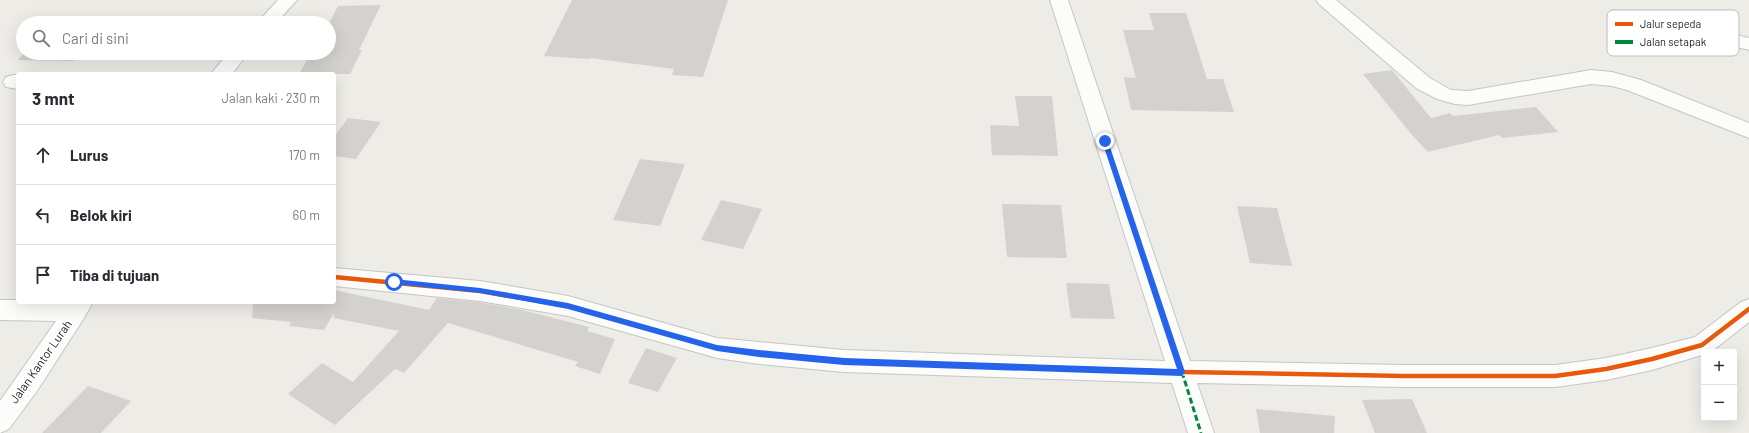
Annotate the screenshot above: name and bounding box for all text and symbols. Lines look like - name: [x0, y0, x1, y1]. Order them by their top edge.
- legend: [1607, 10, 1739, 56]
- search box: [16, 16, 336, 60]
- text: Jalur sepeda: [1640, 17, 1701, 30]
- icon: search: [30, 27, 52, 49]
- text: Cari di sini: [62, 29, 129, 47]
- text: Jalan setapak: [1640, 35, 1707, 48]
- text: 3 mnt: [32, 88, 75, 108]
- text: Jalan kaki · 230 m: [222, 90, 320, 106]
- route end: [1096, 132, 1114, 150]
- icon: ahead: [32, 144, 54, 166]
- text: Lurus: [70, 146, 108, 164]
- text: 170 m: [289, 147, 320, 163]
- icon: left: [32, 204, 54, 226]
- text: Belok kiri: [70, 206, 132, 224]
- text: 60 m: [293, 207, 320, 223]
- icon: arrive: [32, 264, 54, 286]
- text: Tiba di tujuan: [70, 266, 159, 284]
- route start: [385, 273, 403, 291]
- street label: Jalan Kantor Lurah: [6, 317, 74, 406]
- map controls: [1701, 349, 1737, 421]
- button: +: [1701, 349, 1737, 385]
- button: −: [1701, 385, 1737, 421]

